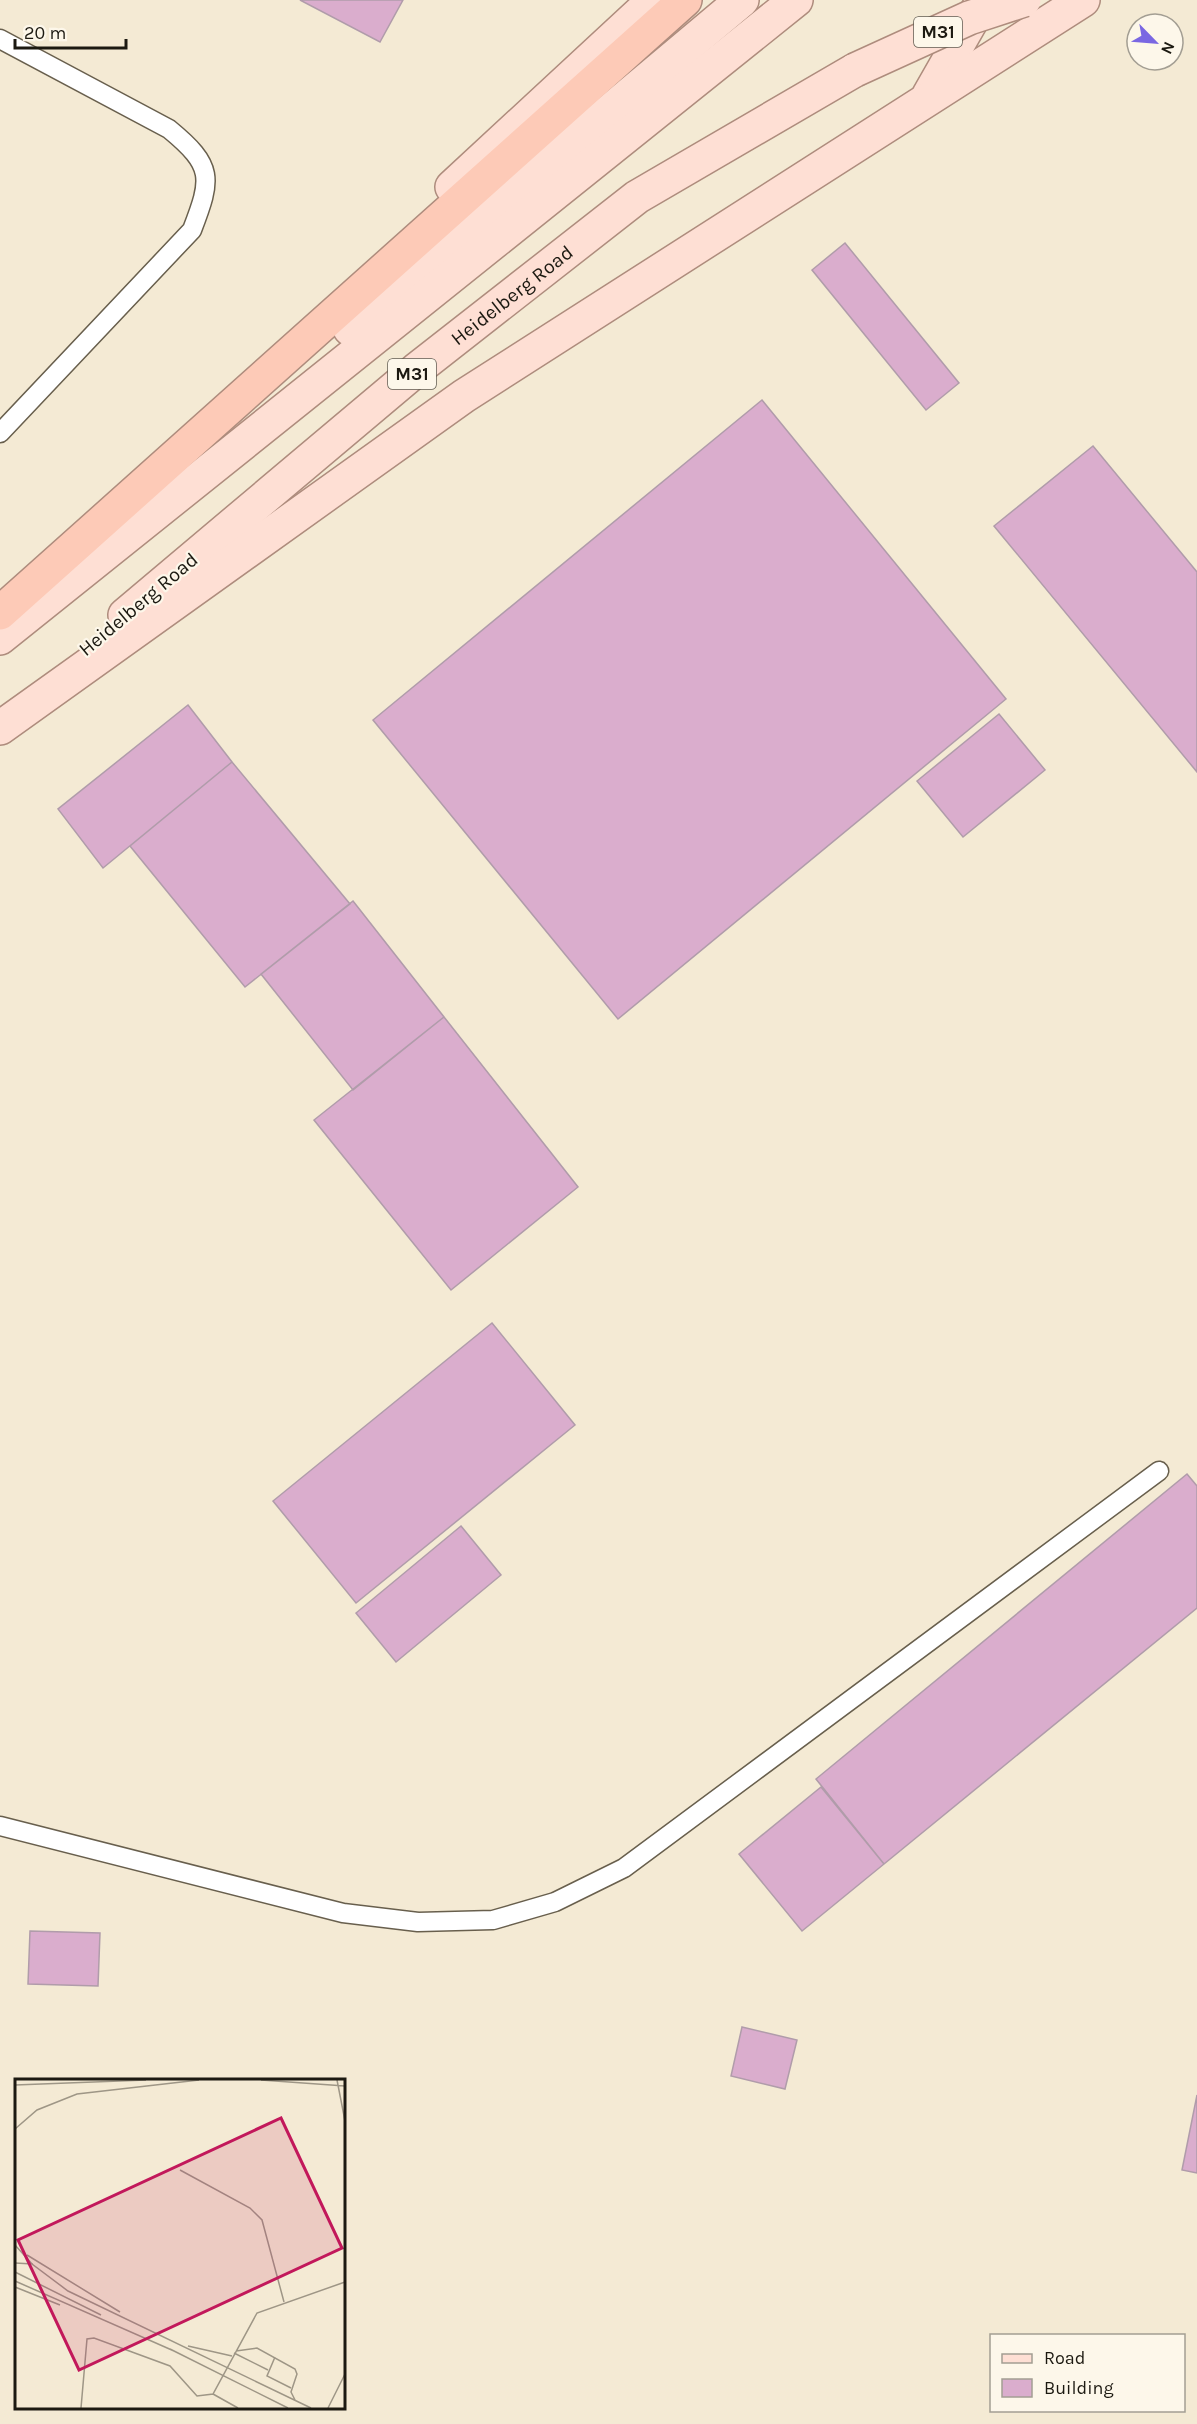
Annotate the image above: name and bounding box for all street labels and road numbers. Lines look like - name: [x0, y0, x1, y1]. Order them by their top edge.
- road number: M31: [914, 17, 962, 47]
- street label: Heidelberg Road: [446, 241, 578, 350]
- road number: M31: [388, 359, 436, 389]
- street label: Heidelberg Road: [74, 548, 203, 661]

